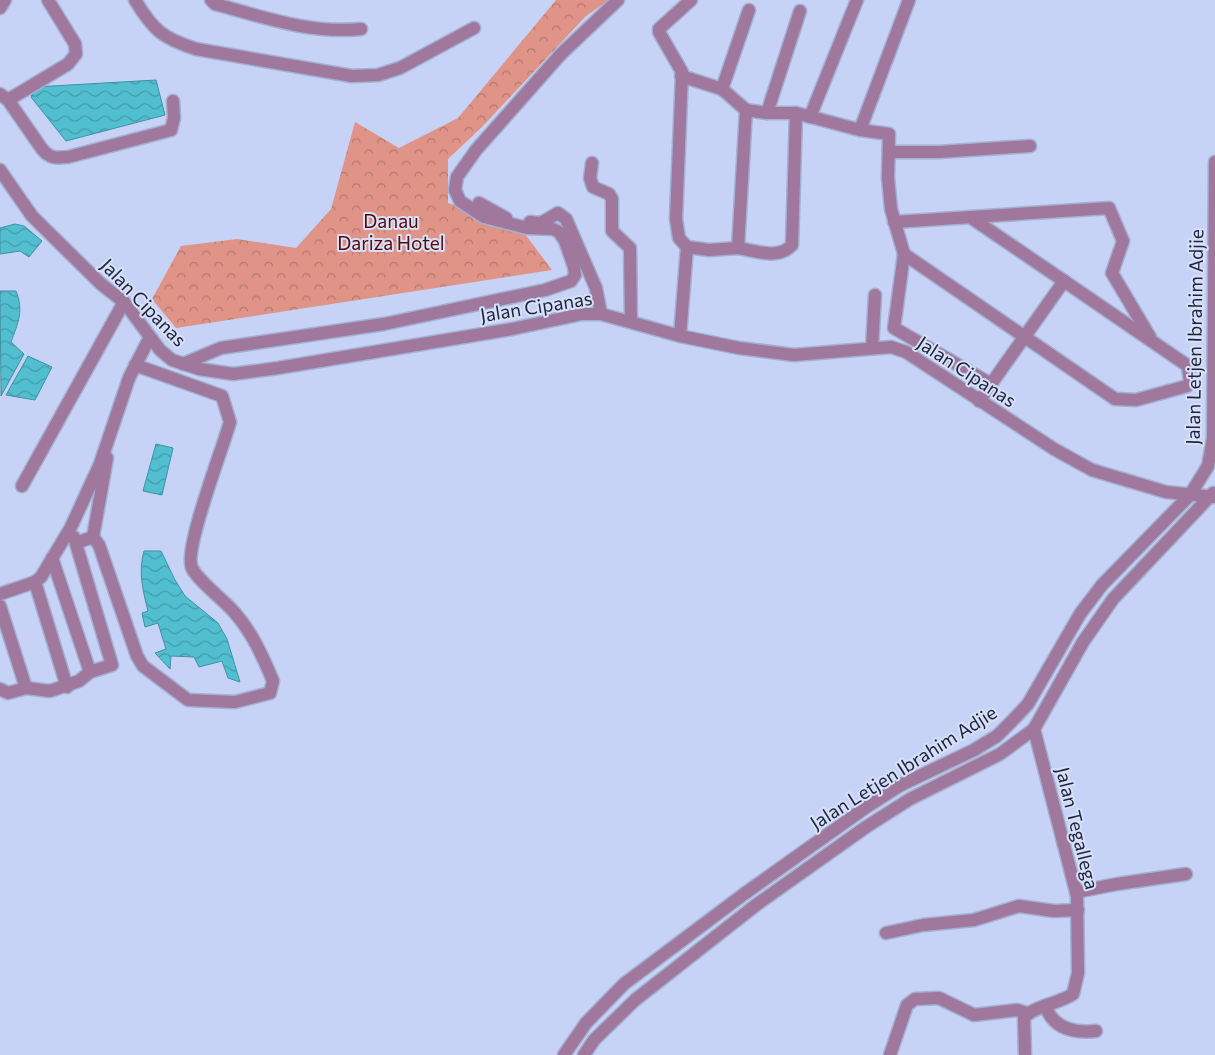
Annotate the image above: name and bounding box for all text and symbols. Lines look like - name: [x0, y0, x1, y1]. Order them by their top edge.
- park label: Danau Dariza Hotel: [337, 209, 445, 254]
- street label: Jalan Letjen Ibrahim Adjie: [1181, 229, 1207, 445]
- street label: Jalan Cipanas: [96, 253, 192, 351]
- street label: Jalan Cipanas: [478, 286, 594, 326]
- street label: Jalan Cipanas: [913, 330, 1021, 412]
- street label: Jalan Letjen Ibrahim Adjie: [805, 700, 1001, 834]
- street label: Jalan Tegallega: [1052, 764, 1104, 892]

